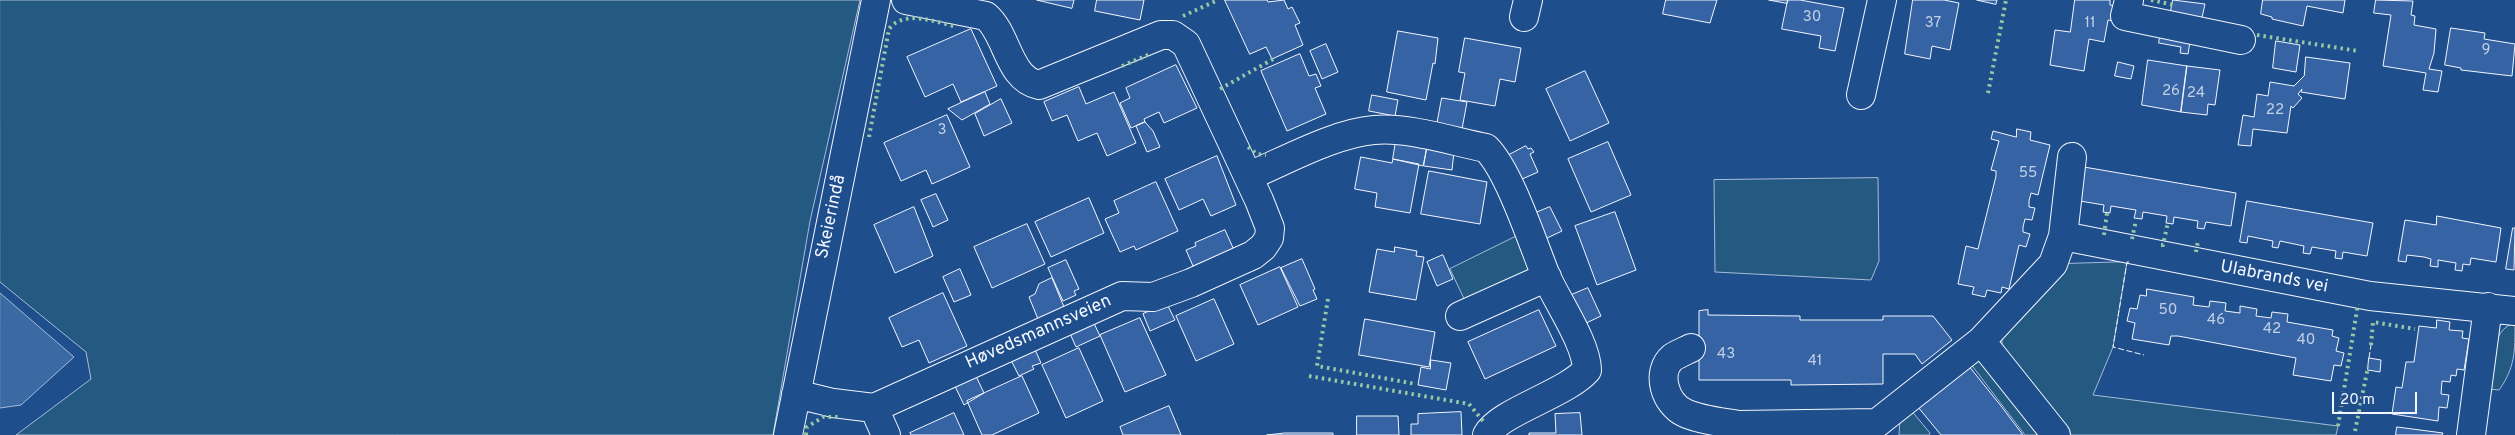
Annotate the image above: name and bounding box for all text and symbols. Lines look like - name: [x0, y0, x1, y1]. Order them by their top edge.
- house number: 30: [1803, 9, 1821, 27]
- house number: 37: [1925, 15, 1941, 33]
- house number: 11: [2084, 15, 2096, 33]
- house number: 9: [2482, 42, 2490, 60]
- house number: 26: [2162, 83, 2180, 101]
- house number: 24: [2187, 85, 2205, 103]
- house number: 22: [2266, 102, 2284, 120]
- house number: 3: [937, 122, 947, 140]
- house number: 55: [2019, 165, 2037, 183]
- street label: Skeierindå: [813, 173, 851, 261]
- street label: Ulabrands vei: [2218, 257, 2330, 299]
- street label: Høvedsmannsveien: [963, 291, 1115, 375]
- house number: 50: [2159, 302, 2177, 320]
- house number: 46: [2207, 312, 2225, 330]
- house number: 42: [2263, 321, 2281, 339]
- house number: 40: [2297, 332, 2315, 350]
- house number: 43: [1717, 346, 1735, 364]
- house number: 41: [1808, 353, 1822, 371]
- scale bar: [2335, 382, 2420, 414]
- text: 20 m: [2340, 391, 2375, 410]

